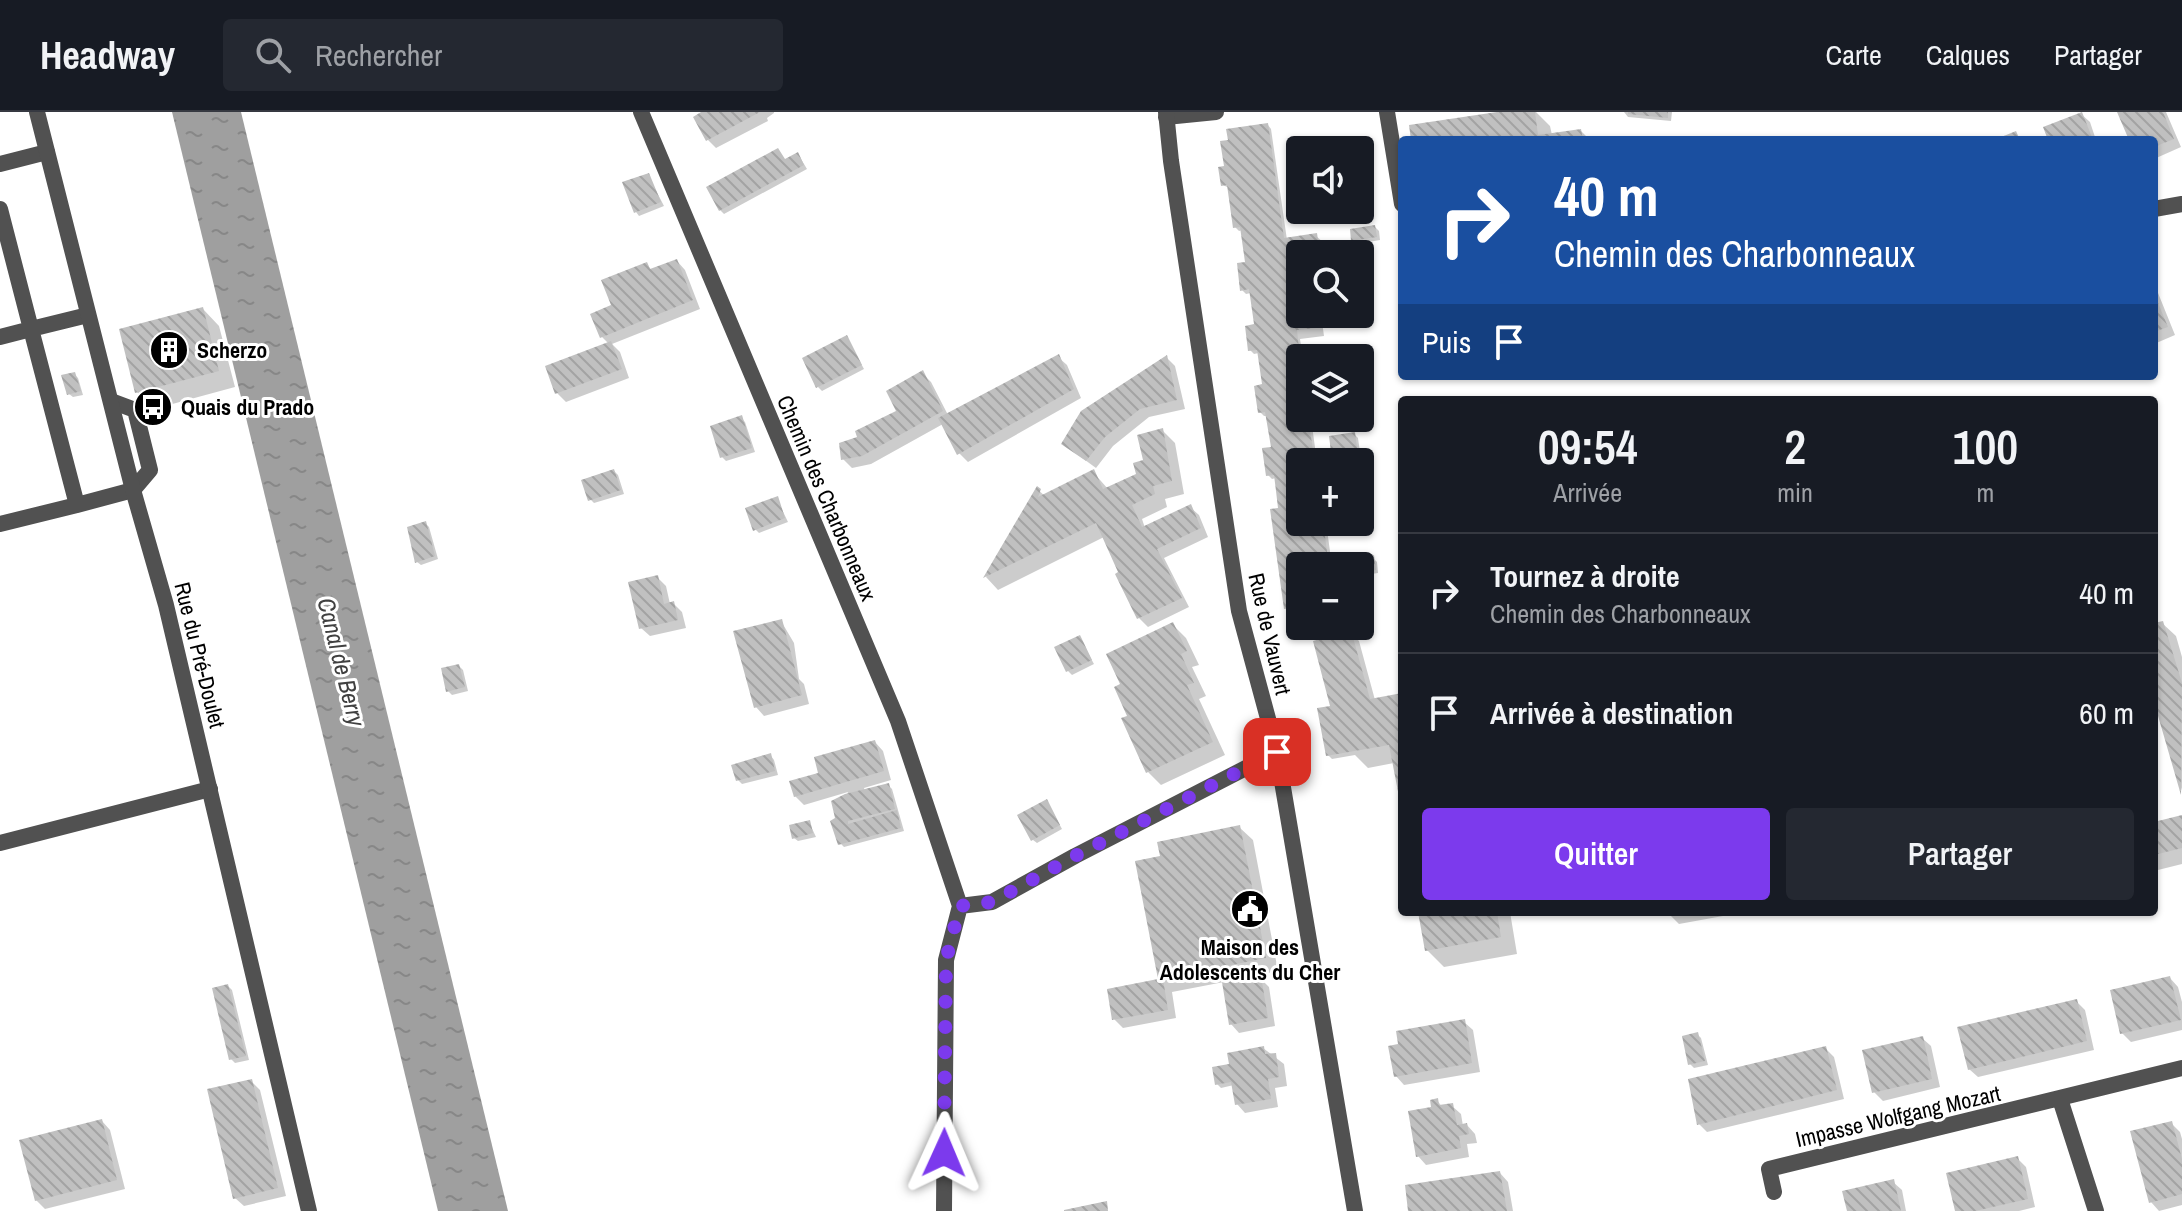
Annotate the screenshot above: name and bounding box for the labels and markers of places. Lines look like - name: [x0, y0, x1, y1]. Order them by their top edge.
- building icon: Scherzo: [148, 329, 190, 371]
- place label: Scherzo: [197, 335, 267, 365]
- bus stop icon: Quais du Prado: [132, 386, 174, 428]
- place label: Quais du Prado: [181, 392, 314, 422]
- pin: [1243, 718, 1311, 786]
- public building icon: Maison des Adolescents du Cher: [1229, 888, 1271, 930]
- place label: Maison des Adolescents du Cher: [1160, 932, 1340, 987]

